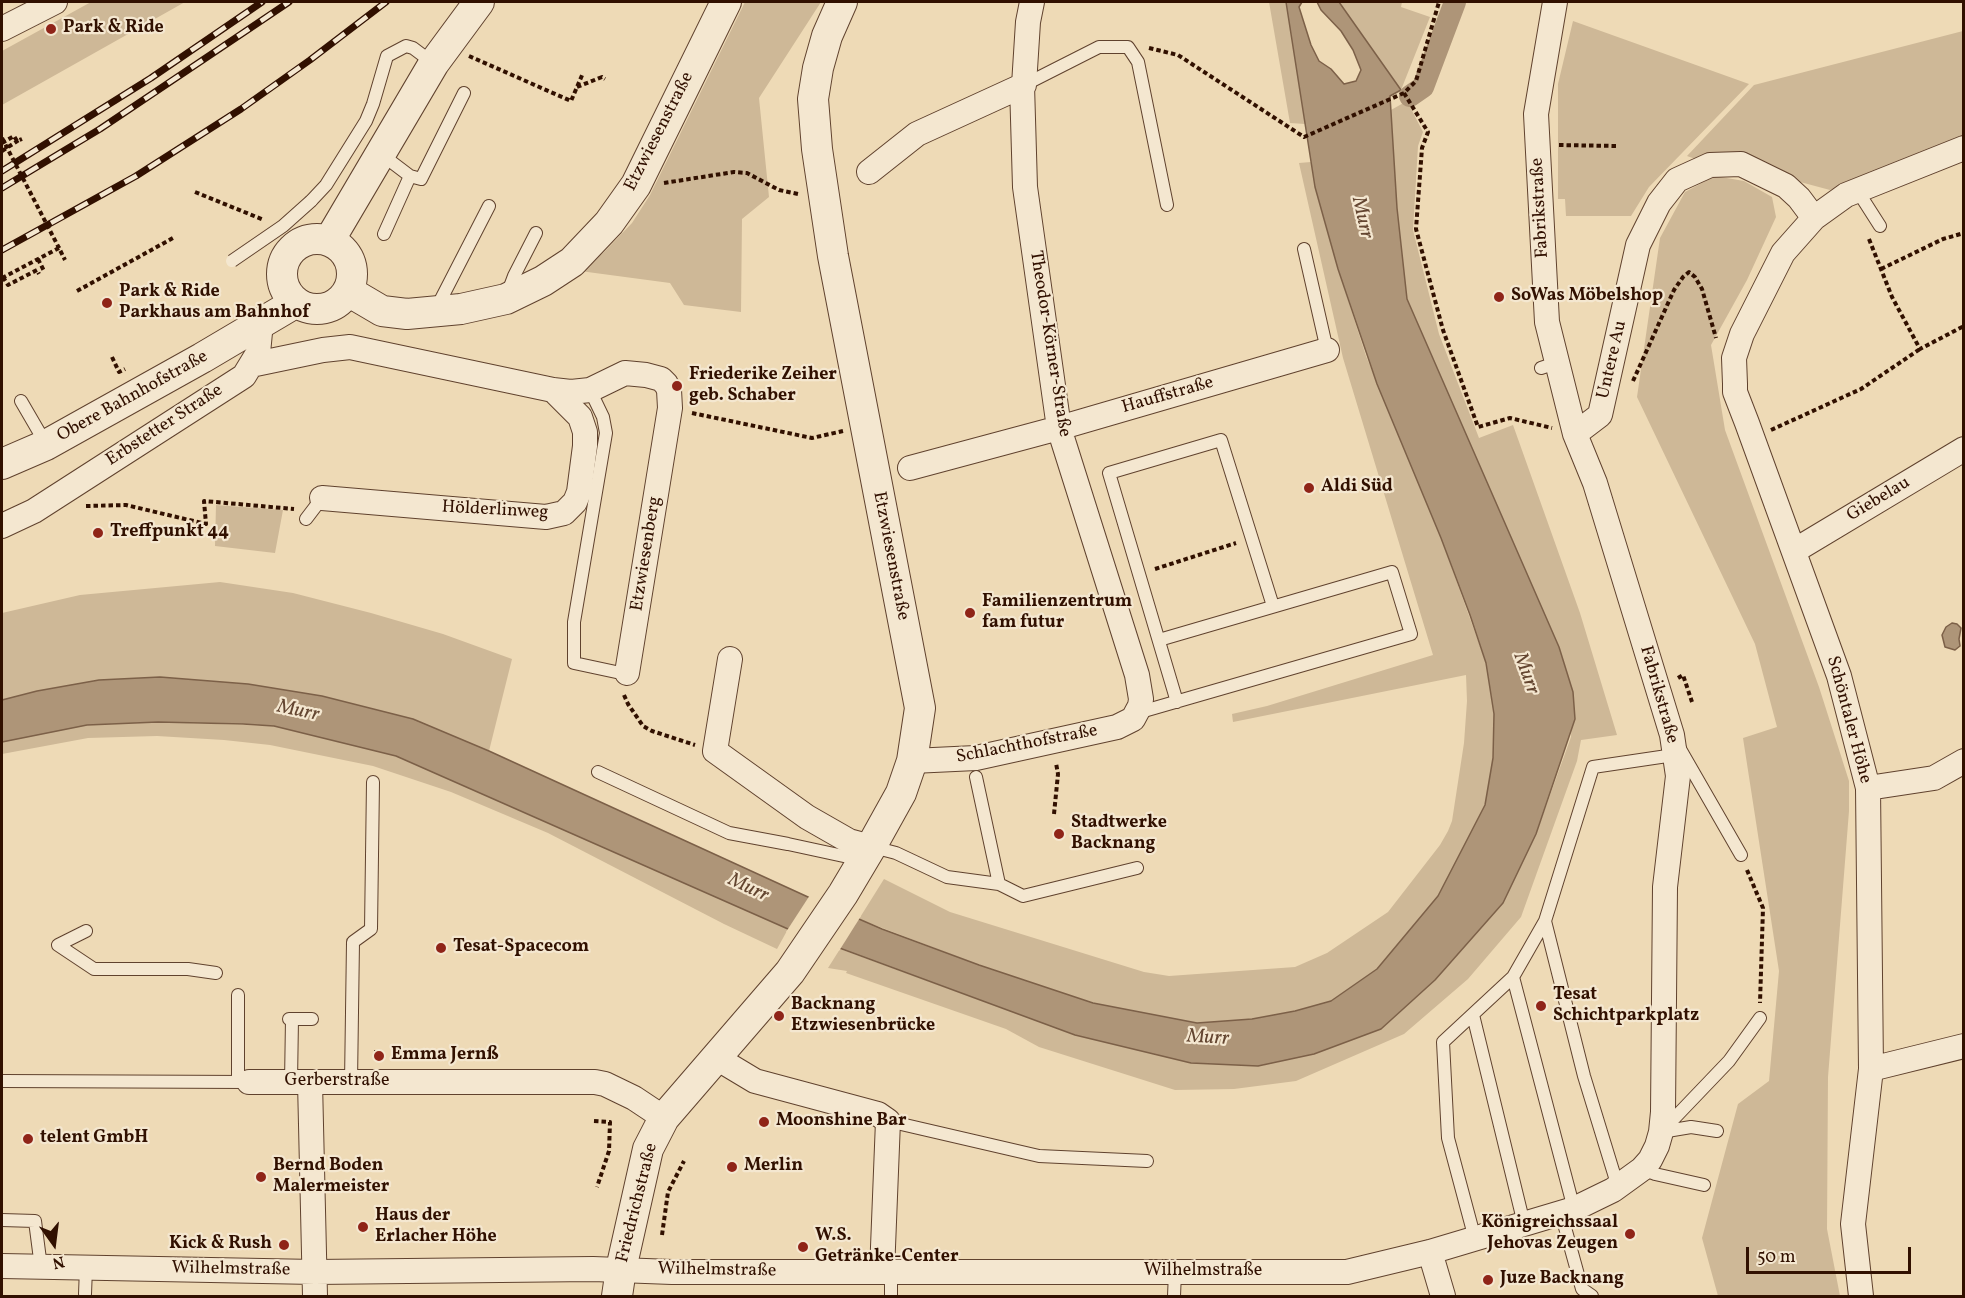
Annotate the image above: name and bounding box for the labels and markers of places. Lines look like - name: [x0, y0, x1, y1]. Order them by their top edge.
- place label: Park & Ride: [63, 18, 164, 40]
- marker: Park & Ride: [44, 22, 58, 36]
- place label: Park & Ride Parkhaus am Bahnhof: [119, 282, 309, 324]
- place label: SoWas Möbelshop: [1511, 286, 1663, 308]
- marker: SoWas Möbelshop: [1492, 290, 1506, 304]
- marker: Park & Ride Parkhaus am Bahnhof: [100, 296, 114, 310]
- place label: Friederike Zeiher geb. Schaber: [689, 365, 837, 407]
- marker: Friederike Zeiher geb. Schaber: [670, 379, 684, 393]
- place label: Aldi Süd: [1321, 477, 1393, 499]
- marker: Aldi Süd: [1302, 481, 1316, 495]
- place label: Treffpunkt 44: [110, 522, 229, 544]
- marker: Treffpunkt 44: [91, 526, 105, 540]
- place label: Familienzentrum fam futur: [982, 592, 1132, 634]
- marker: Familienzentrum fam futur: [963, 606, 977, 620]
- place label: Stadtwerke Backnang: [1071, 813, 1167, 856]
- marker: Stadtwerke Backnang: [1052, 827, 1066, 841]
- place label: Tesat-Spacecom: [453, 937, 589, 959]
- marker: Tesat-Spacecom: [434, 941, 448, 955]
- place label: Tesat Schichtparkplatz: [1553, 985, 1699, 1028]
- place label: Backnang Etzwiesenbrücke: [791, 995, 935, 1038]
- marker: Tesat Schichtparkplatz: [1534, 999, 1548, 1013]
- marker: Backnang Etzwiesenbrücke: [772, 1009, 786, 1023]
- place label: Emma Jernß: [391, 1045, 499, 1067]
- marker: Emma Jernß: [372, 1049, 386, 1063]
- place label: Moonshine Bar: [776, 1111, 907, 1133]
- marker: Moonshine Bar: [757, 1115, 771, 1129]
- place label: telent GmbH: [40, 1128, 148, 1150]
- marker: telent GmbH: [21, 1132, 35, 1146]
- place label: Bernd Boden Malermeister: [273, 1156, 389, 1198]
- place label: Merlin: [744, 1156, 803, 1178]
- marker: Merlin: [725, 1160, 739, 1174]
- marker: Bernd Boden Malermeister: [254, 1170, 268, 1184]
- place label: Haus der Erlacher Höhe: [375, 1206, 497, 1248]
- place label: Königreichssaal Jehovas Zeugen: [1481, 1213, 1618, 1256]
- marker: Haus der Erlacher Höhe: [356, 1220, 370, 1234]
- place label: W.S. Getränke-Center: [815, 1226, 959, 1268]
- marker: Königreichssaal Jehovas Zeugen: [1623, 1227, 1637, 1241]
- place label: Kick & Rush: [169, 1234, 272, 1256]
- marker: Kick & Rush: [277, 1238, 291, 1252]
- marker: W.S. Getränke-Center: [796, 1240, 810, 1254]
- place label: Juze Backnang: [1500, 1269, 1624, 1291]
- marker: Juze Backnang: [1481, 1273, 1495, 1287]

